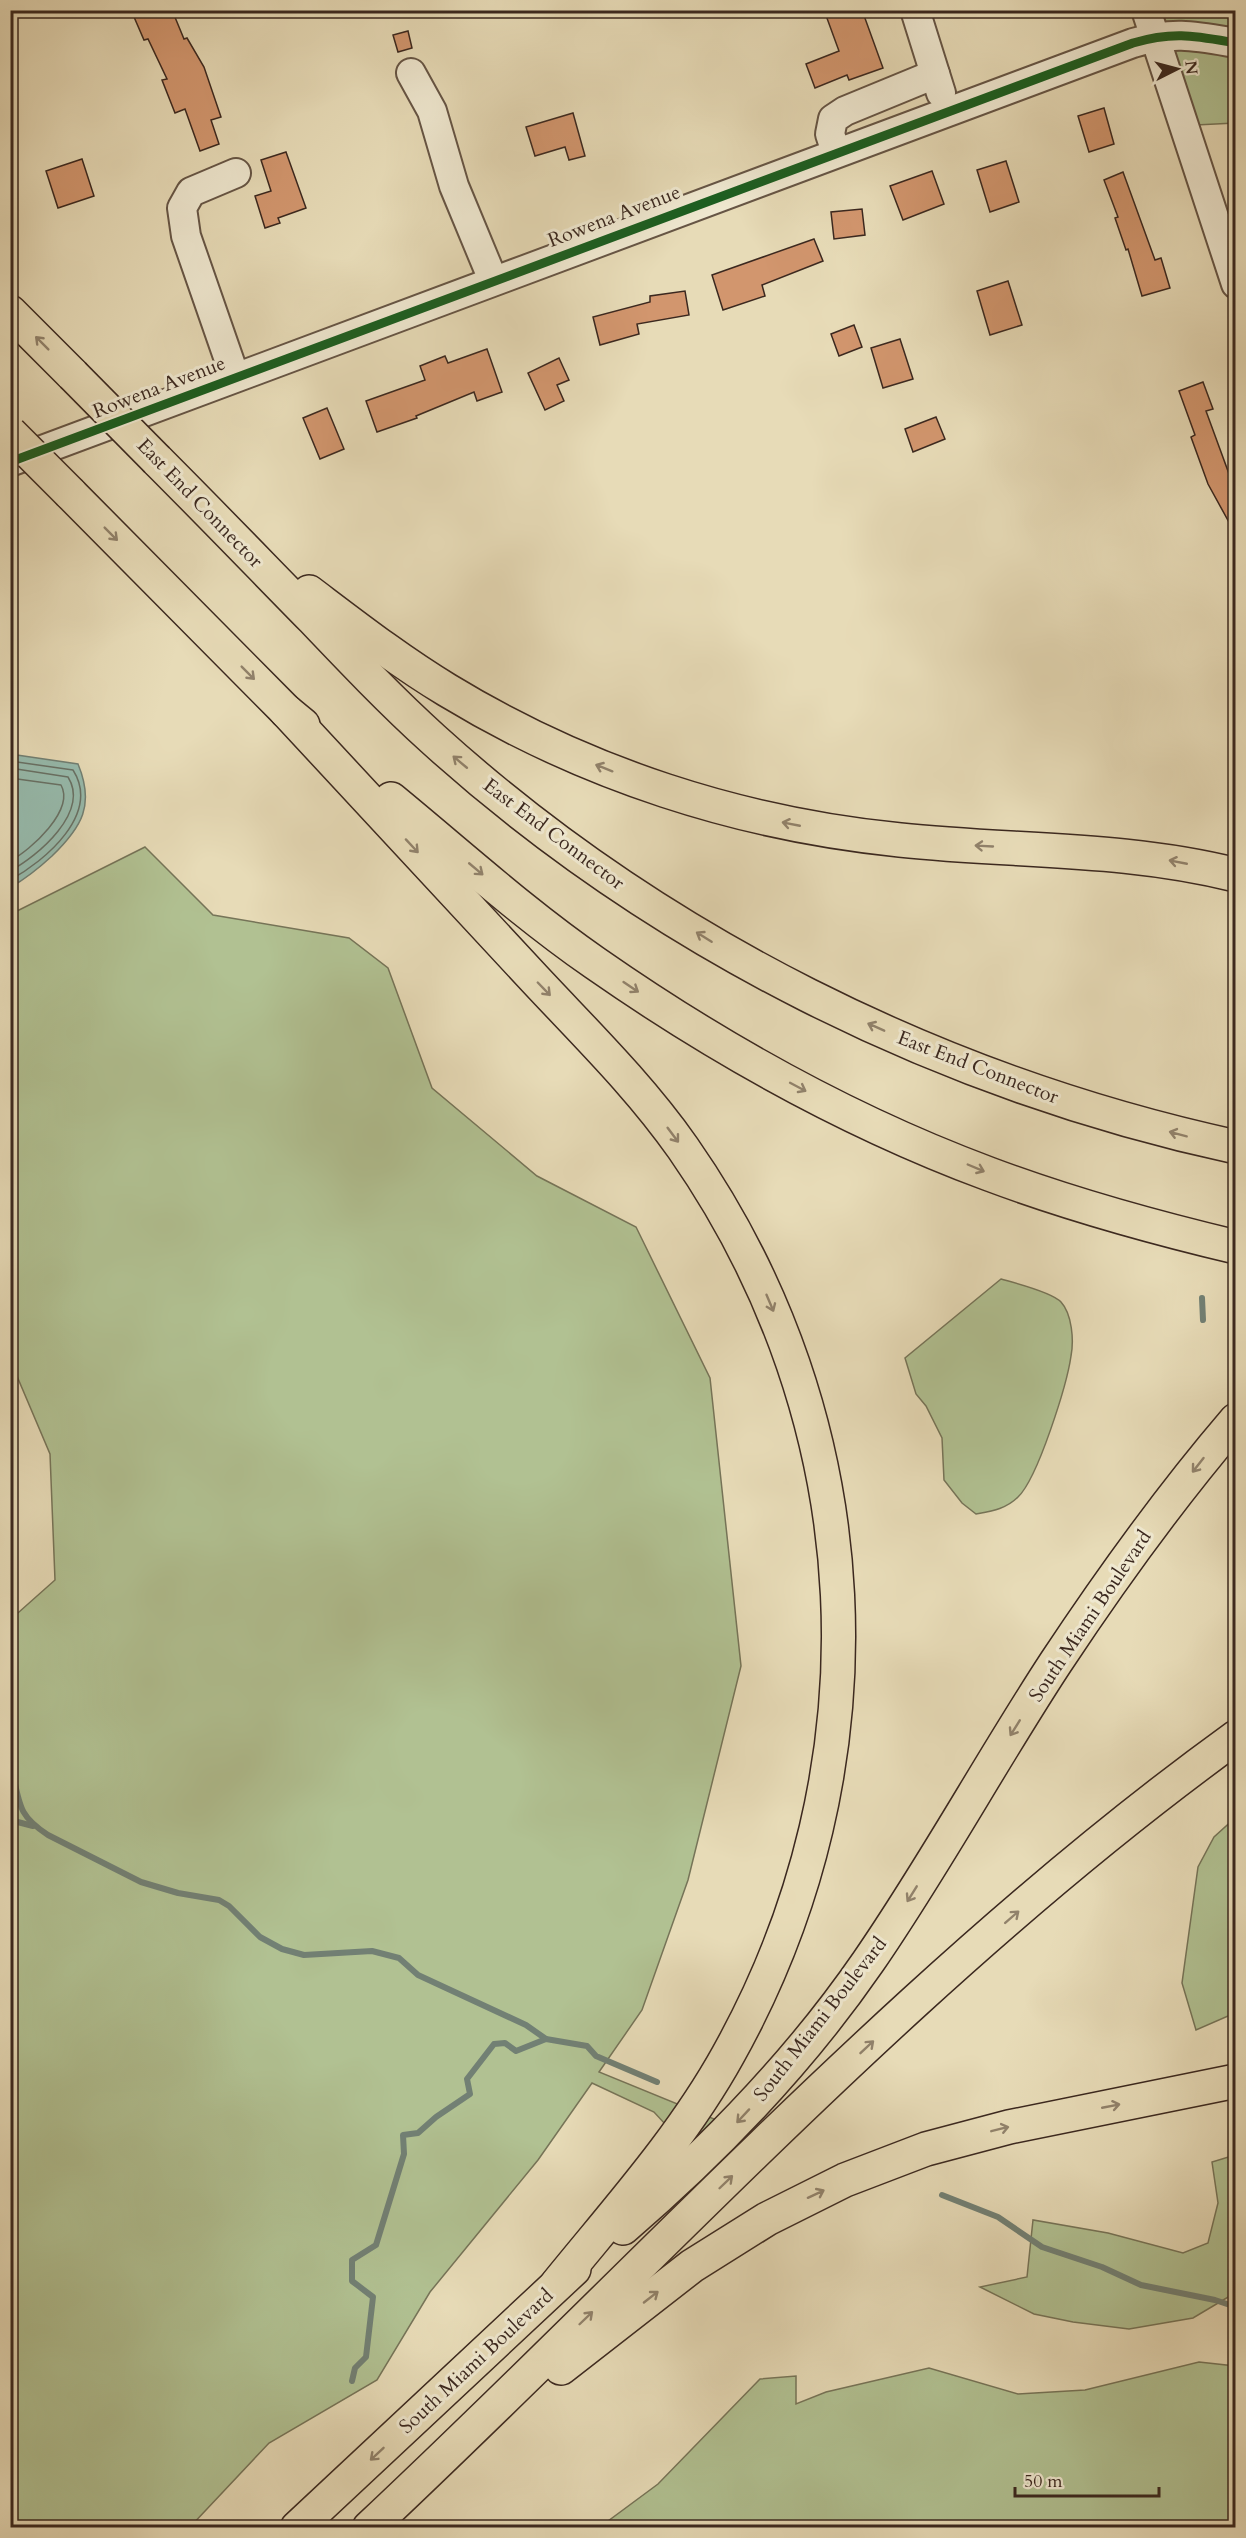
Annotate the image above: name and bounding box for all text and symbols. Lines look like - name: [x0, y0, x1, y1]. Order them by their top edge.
- north arrow: [1147, 39, 1207, 99]
- text: N: [1179, 59, 1203, 76]
- street label: Rowena Avenue: [544, 178, 684, 254]
- one-way arrow: [34, 336, 49, 351]
- street label: Rowena Avenue: [89, 349, 229, 425]
- street label: East End Connector: [131, 432, 269, 574]
- one-way arrow: [104, 527, 119, 542]
- one-way arrow: [241, 666, 256, 681]
- one-way arrow: [453, 755, 468, 769]
- one-way arrow: [595, 762, 614, 773]
- street label: East End Connector: [478, 772, 631, 897]
- one-way arrow: [781, 818, 801, 829]
- one-way arrow: [404, 838, 418, 853]
- one-way arrow: [975, 841, 995, 852]
- one-way arrow: [1169, 856, 1189, 867]
- one-way arrow: [468, 863, 484, 876]
- one-way arrow: [695, 930, 712, 943]
- one-way arrow: [537, 981, 552, 996]
- one-way arrow: [622, 982, 639, 994]
- one-way arrow: [868, 1021, 886, 1033]
- street label: East End Connector: [894, 1024, 1063, 1110]
- one-way arrow: [789, 1082, 807, 1093]
- one-way arrow: [666, 1127, 679, 1143]
- one-way arrow: [1169, 1128, 1188, 1139]
- one-way arrow: [966, 1163, 984, 1175]
- one-way arrow: [765, 1294, 776, 1312]
- one-way arrow: [1192, 1457, 1205, 1473]
- street label: South Miami Boulevard: [1022, 1525, 1158, 1707]
- one-way arrow: [1008, 1720, 1021, 1737]
- one-way arrow: [906, 1885, 918, 1902]
- one-way arrow: [1004, 1910, 1019, 1924]
- street label: South Miami Boulevard: [747, 1931, 893, 2107]
- one-way arrow: [859, 2040, 874, 2054]
- one-way arrow: [1100, 2100, 1120, 2111]
- one-way arrow: [736, 2108, 750, 2123]
- one-way arrow: [990, 2123, 1009, 2134]
- one-way arrow: [718, 2175, 733, 2189]
- one-way arrow: [807, 2187, 825, 2199]
- street label: South Miami Boulevard: [393, 2282, 559, 2440]
- one-way arrow: [643, 2291, 659, 2304]
- one-way arrow: [579, 2311, 594, 2325]
- one-way arrow: [370, 2447, 385, 2461]
- scale bar: [1015, 2460, 1159, 2498]
- text: 50 m: [1024, 2469, 1063, 2494]

